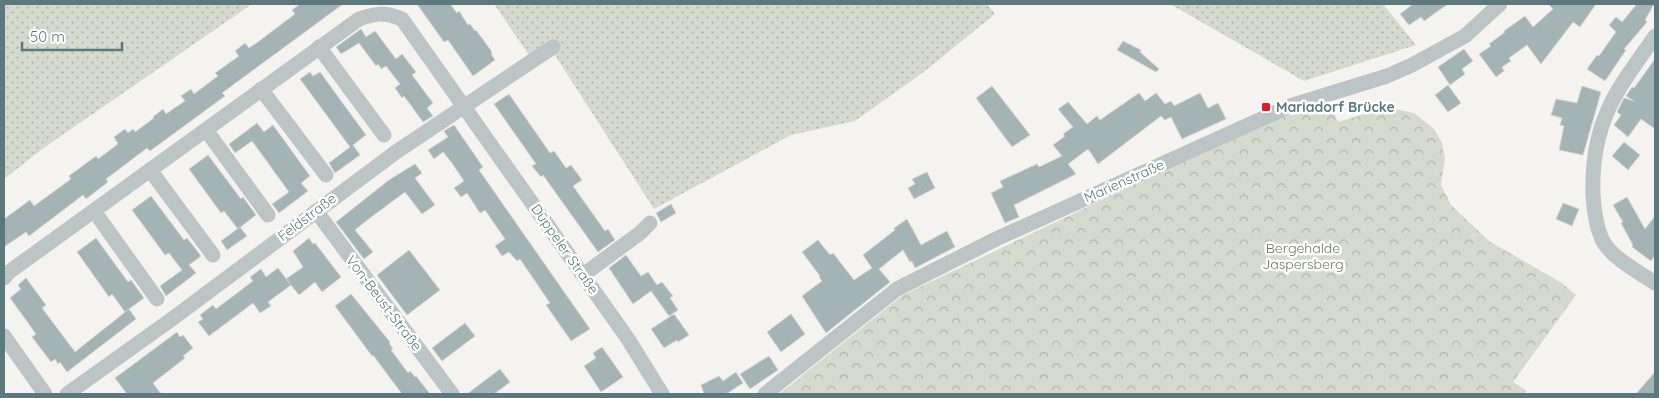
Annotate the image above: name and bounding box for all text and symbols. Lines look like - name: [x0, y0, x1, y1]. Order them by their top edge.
- scale bar: [22, 20, 122, 52]
- text: 50 m: [30, 27, 65, 46]
- place label: Mariadorf Brücke: [1276, 98, 1395, 116]
- marker: Mariadorf Brücke: [1260, 101, 1272, 113]
- street label: Marienstraße: [1081, 155, 1167, 207]
- street label: Feldstraße: [274, 189, 340, 245]
- street label: Düppeler Straße: [527, 200, 603, 298]
- park label: Bergehalde Jaspersberg: [1262, 239, 1344, 273]
- street label: Von-Beust-Straße: [342, 251, 426, 355]

